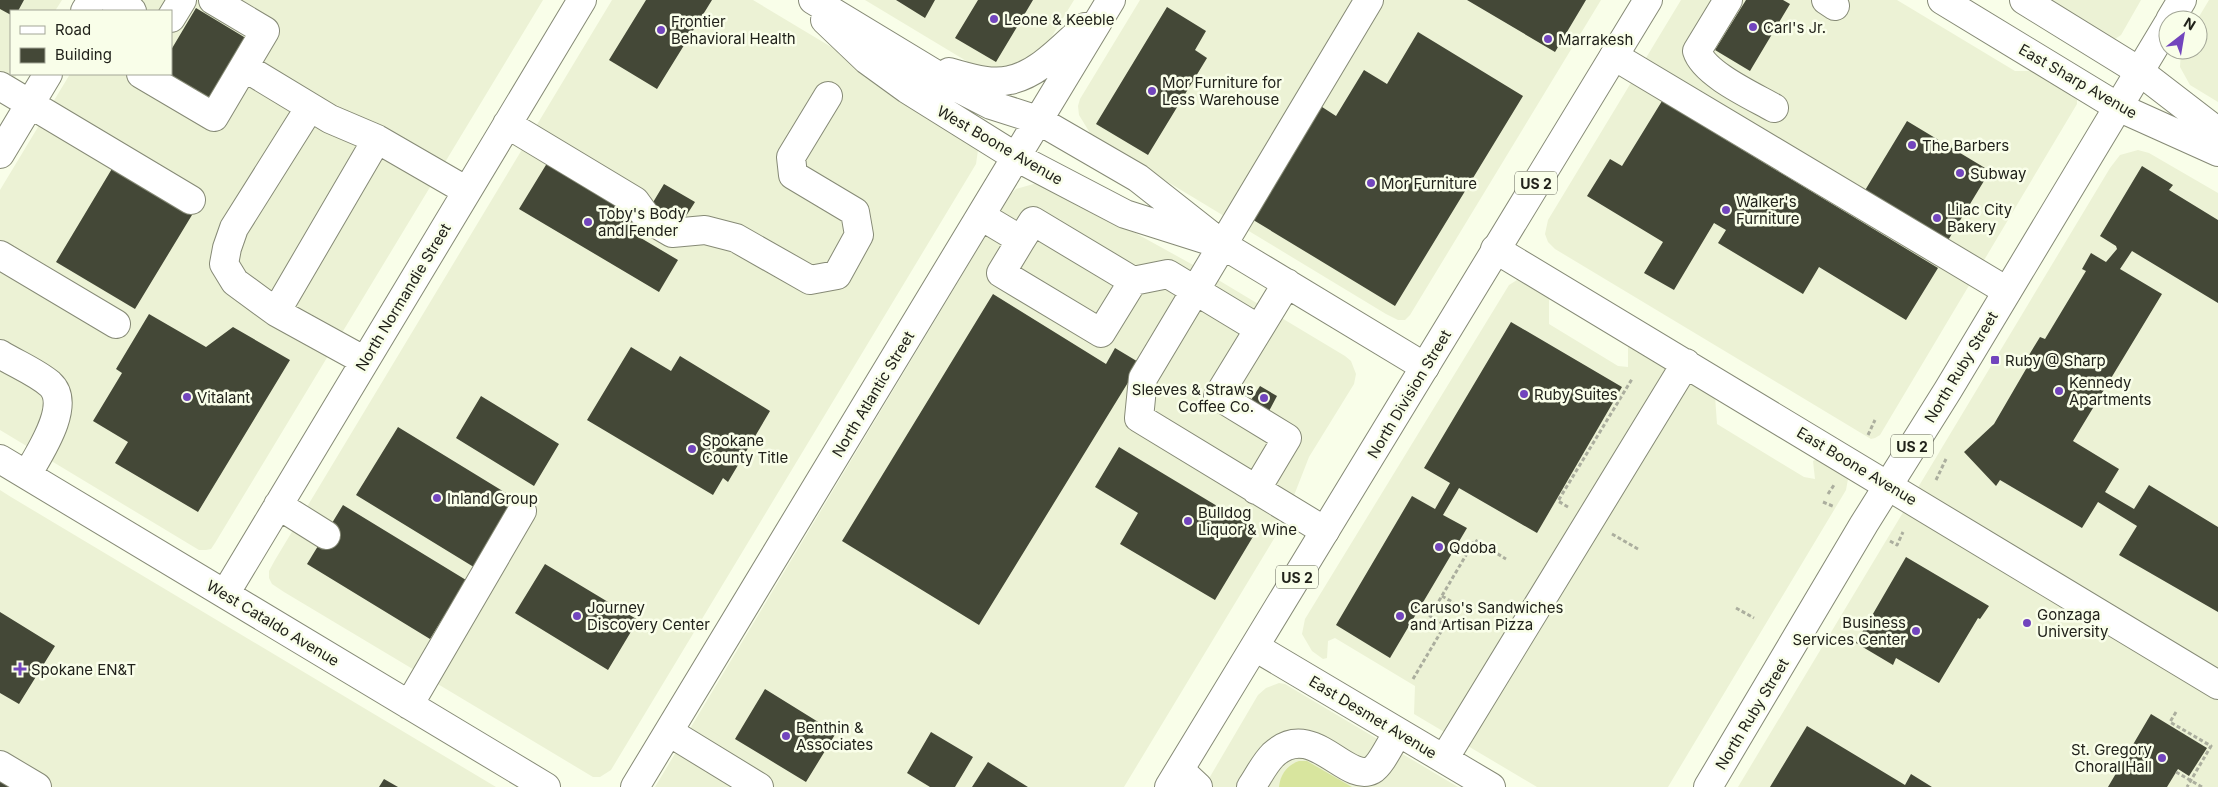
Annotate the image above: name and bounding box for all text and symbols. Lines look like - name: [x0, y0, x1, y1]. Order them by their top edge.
- legend: [10, 10, 172, 75]
- place label: Leone & Keeble: [1004, 10, 1114, 29]
- north arrow: [2158, 10, 2208, 60]
- place label: Frontier Behavioral Health: [671, 12, 796, 48]
- marker: Leone & Keeble: [988, 13, 1000, 25]
- text: N: [2181, 13, 2199, 33]
- place label: Carl's Jr.: [1763, 18, 1826, 37]
- text: Road: [55, 20, 91, 39]
- marker: Carl's Jr.: [1747, 21, 1759, 33]
- marker: Frontier Behavioral Health: [655, 24, 667, 36]
- place label: Marrakesh: [1558, 30, 1633, 49]
- marker: Marrakesh: [1542, 33, 1554, 45]
- street label: East Sharp Avenue: [2015, 39, 2141, 123]
- text: Building: [55, 45, 112, 64]
- place label: Mor Furniture for Less Warehouse: [1162, 73, 1282, 109]
- marker: Mor Furniture for Less Warehouse: [1146, 85, 1158, 97]
- street label: West Boone Avenue: [934, 101, 1066, 189]
- place label: The Barbers: [1922, 136, 2009, 155]
- marker: The Barbers: [1906, 139, 1918, 151]
- place label: Subway: [1970, 164, 2027, 183]
- marker: Subway: [1954, 167, 1966, 179]
- road number: US 2: [1515, 172, 1557, 194]
- place label: Mor Furniture: [1381, 174, 1477, 193]
- marker: Mor Furniture: [1365, 177, 1377, 189]
- place label: Walker's Furniture: [1736, 192, 1800, 228]
- place label: Lilac City Bakery: [1947, 200, 2013, 236]
- place label: Toby's Body and Fender: [598, 204, 687, 240]
- marker: Walker's Furniture: [1720, 204, 1732, 216]
- marker: Lilac City Bakery: [1931, 212, 1943, 224]
- marker: Toby's Body and Fender: [582, 216, 594, 228]
- street label: North Normandie Street: [351, 220, 455, 374]
- street label: North Ruby Street: [1920, 308, 2002, 426]
- street label: North Division Street: [1363, 326, 1455, 462]
- street label: North Atlantic Street: [828, 327, 918, 460]
- place label: Ruby @ Sharp: [2005, 351, 2106, 370]
- marker: Ruby @ Sharp: [1989, 354, 2001, 366]
- place label: Kennedy Apartments: [2069, 373, 2151, 409]
- place label: Sleeves & Straws Coffee Co.: [1132, 380, 1254, 416]
- place label: Ruby Suites: [1534, 385, 1618, 404]
- marker: Kennedy Apartments: [2053, 385, 2065, 397]
- place label: Vitalant: [197, 388, 250, 407]
- marker: Ruby Suites: [1518, 388, 1530, 400]
- marker: Vitalant: [181, 391, 193, 403]
- marker: Sleeves & Straws Coffee Co.: [1258, 392, 1270, 404]
- street label: East Boone Avenue: [1793, 423, 1921, 509]
- place label: Spokane County Title: [702, 431, 788, 467]
- road number: US 2: [1891, 434, 1933, 458]
- marker: Spokane County Title: [686, 443, 698, 455]
- place label: Inland Group: [447, 489, 538, 508]
- marker: Inland Group: [431, 492, 443, 504]
- place label: Bulldog Liquor & Wine: [1198, 503, 1297, 539]
- marker: Bulldog Liquor & Wine: [1182, 515, 1194, 527]
- place label: Qdoba: [1449, 538, 1496, 557]
- marker: Qdoba: [1433, 541, 1445, 553]
- road number: US 2: [1276, 566, 1318, 588]
- street label: West Cataldo Avenue: [203, 576, 343, 670]
- place label: Journey Discovery Center: [587, 598, 710, 634]
- place label: Caruso's Sandwiches and Artisan Pizza: [1410, 598, 1563, 634]
- place label: Gonzaga University: [2037, 605, 2109, 641]
- marker: Journey Discovery Center: [571, 610, 583, 622]
- marker: Caruso's Sandwiches and Artisan Pizza: [1394, 610, 1406, 622]
- place label: Business Services Center: [1793, 613, 1906, 649]
- marker: Gonzaga University: [2021, 617, 2033, 629]
- marker: Business Services Center: [1910, 625, 1922, 637]
- street label: North Ruby Street: [1711, 655, 1793, 773]
- place label: Spokane EN&T: [31, 660, 136, 679]
- marker: Spokane EN&T: [13, 662, 27, 676]
- street label: East Desmet Avenue: [1306, 671, 1440, 763]
- place label: Benthin & Associates: [796, 718, 873, 754]
- marker: Benthin & Associates: [780, 730, 792, 742]
- place label: St. Gregory Choral Hall: [2071, 740, 2153, 776]
- marker: St. Gregory Choral Hall: [2156, 752, 2168, 764]

